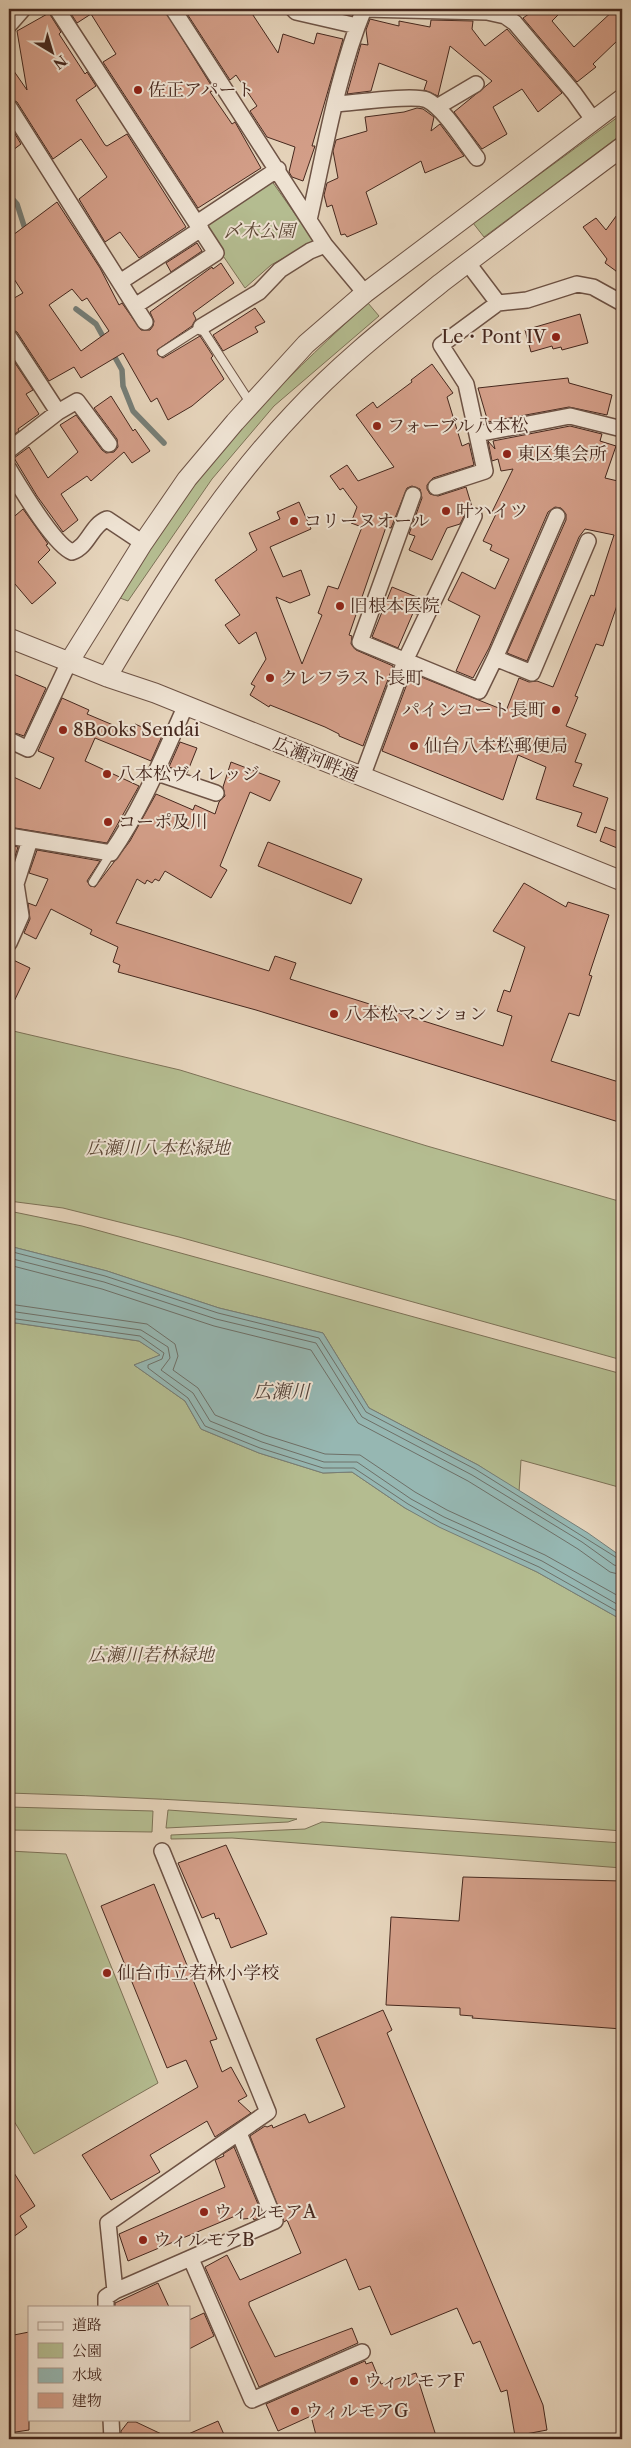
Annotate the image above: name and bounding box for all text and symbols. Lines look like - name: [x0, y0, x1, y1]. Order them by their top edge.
- north arrow: [28, 28, 78, 78]
- text: N: [50, 51, 70, 73]
- place label: 佐正アパート: [148, 79, 255, 101]
- marker: 佐正アパート: [132, 84, 144, 96]
- park label: 〆木公園: [223, 220, 298, 242]
- place label: Le・Pont IV: [441, 326, 547, 348]
- marker: Le・Pont IV: [550, 331, 562, 343]
- place label: フォーブル八本松: [387, 415, 528, 437]
- marker: フォーブル八本松: [371, 420, 383, 432]
- place label: 東区集会所: [517, 443, 607, 465]
- marker: 東区集会所: [501, 448, 513, 460]
- place label: 叶ハイツ: [456, 500, 528, 522]
- marker: 叶ハイツ: [440, 505, 452, 517]
- place label: コリーヌオール: [304, 510, 430, 532]
- marker: コリーヌオール: [288, 515, 300, 527]
- place label: 旧根本医院: [350, 595, 440, 617]
- marker: 旧根本医院: [334, 600, 346, 612]
- place label: クレフラスト長町: [280, 667, 423, 689]
- marker: クレフラスト長町: [264, 672, 276, 684]
- place label: パインコート長町: [402, 699, 546, 721]
- marker: パインコート長町: [550, 704, 562, 716]
- place label: 8Books Sendai: [73, 719, 200, 741]
- marker: 8Books Sendai: [57, 724, 69, 736]
- street label: 広瀬河畔通: [270, 732, 362, 786]
- place label: 仙台八本松郵便局: [424, 735, 568, 757]
- marker: 仙台八本松郵便局: [408, 740, 420, 752]
- place label: 八本松ヴィレッジ: [117, 763, 260, 785]
- marker: 八本松ヴィレッジ: [101, 768, 113, 780]
- place label: コーポ及川: [118, 811, 208, 833]
- marker: コーポ及川: [102, 816, 114, 828]
- place label: 八本松マンション: [344, 1003, 487, 1025]
- marker: 八本松マンション: [328, 1008, 340, 1020]
- park label: 広瀬川八本松緑地: [86, 1137, 232, 1159]
- water label: 広瀬川: [252, 1380, 311, 1403]
- park label: 広瀬川若林緑地: [88, 1644, 216, 1666]
- place label: 仙台市立若林小学校: [117, 1962, 279, 1984]
- marker: 仙台市立若林小学校: [101, 1967, 113, 1979]
- place label: ウィルモアA: [214, 2201, 317, 2223]
- marker: ウィルモアA: [198, 2206, 210, 2218]
- place label: ウィルモアB: [153, 2229, 255, 2251]
- marker: ウィルモアB: [137, 2234, 149, 2246]
- legend: [28, 2306, 190, 2420]
- text: 道路: [72, 2315, 102, 2334]
- text: 公園: [72, 2341, 102, 2360]
- text: 水域: [72, 2365, 102, 2384]
- place label: ウィルモアF: [364, 2370, 465, 2392]
- marker: ウィルモアF: [348, 2375, 360, 2387]
- text: 建物: [72, 2391, 102, 2410]
- place label: ウィルモアG: [305, 2400, 409, 2422]
- marker: ウィルモアG: [289, 2405, 301, 2417]

